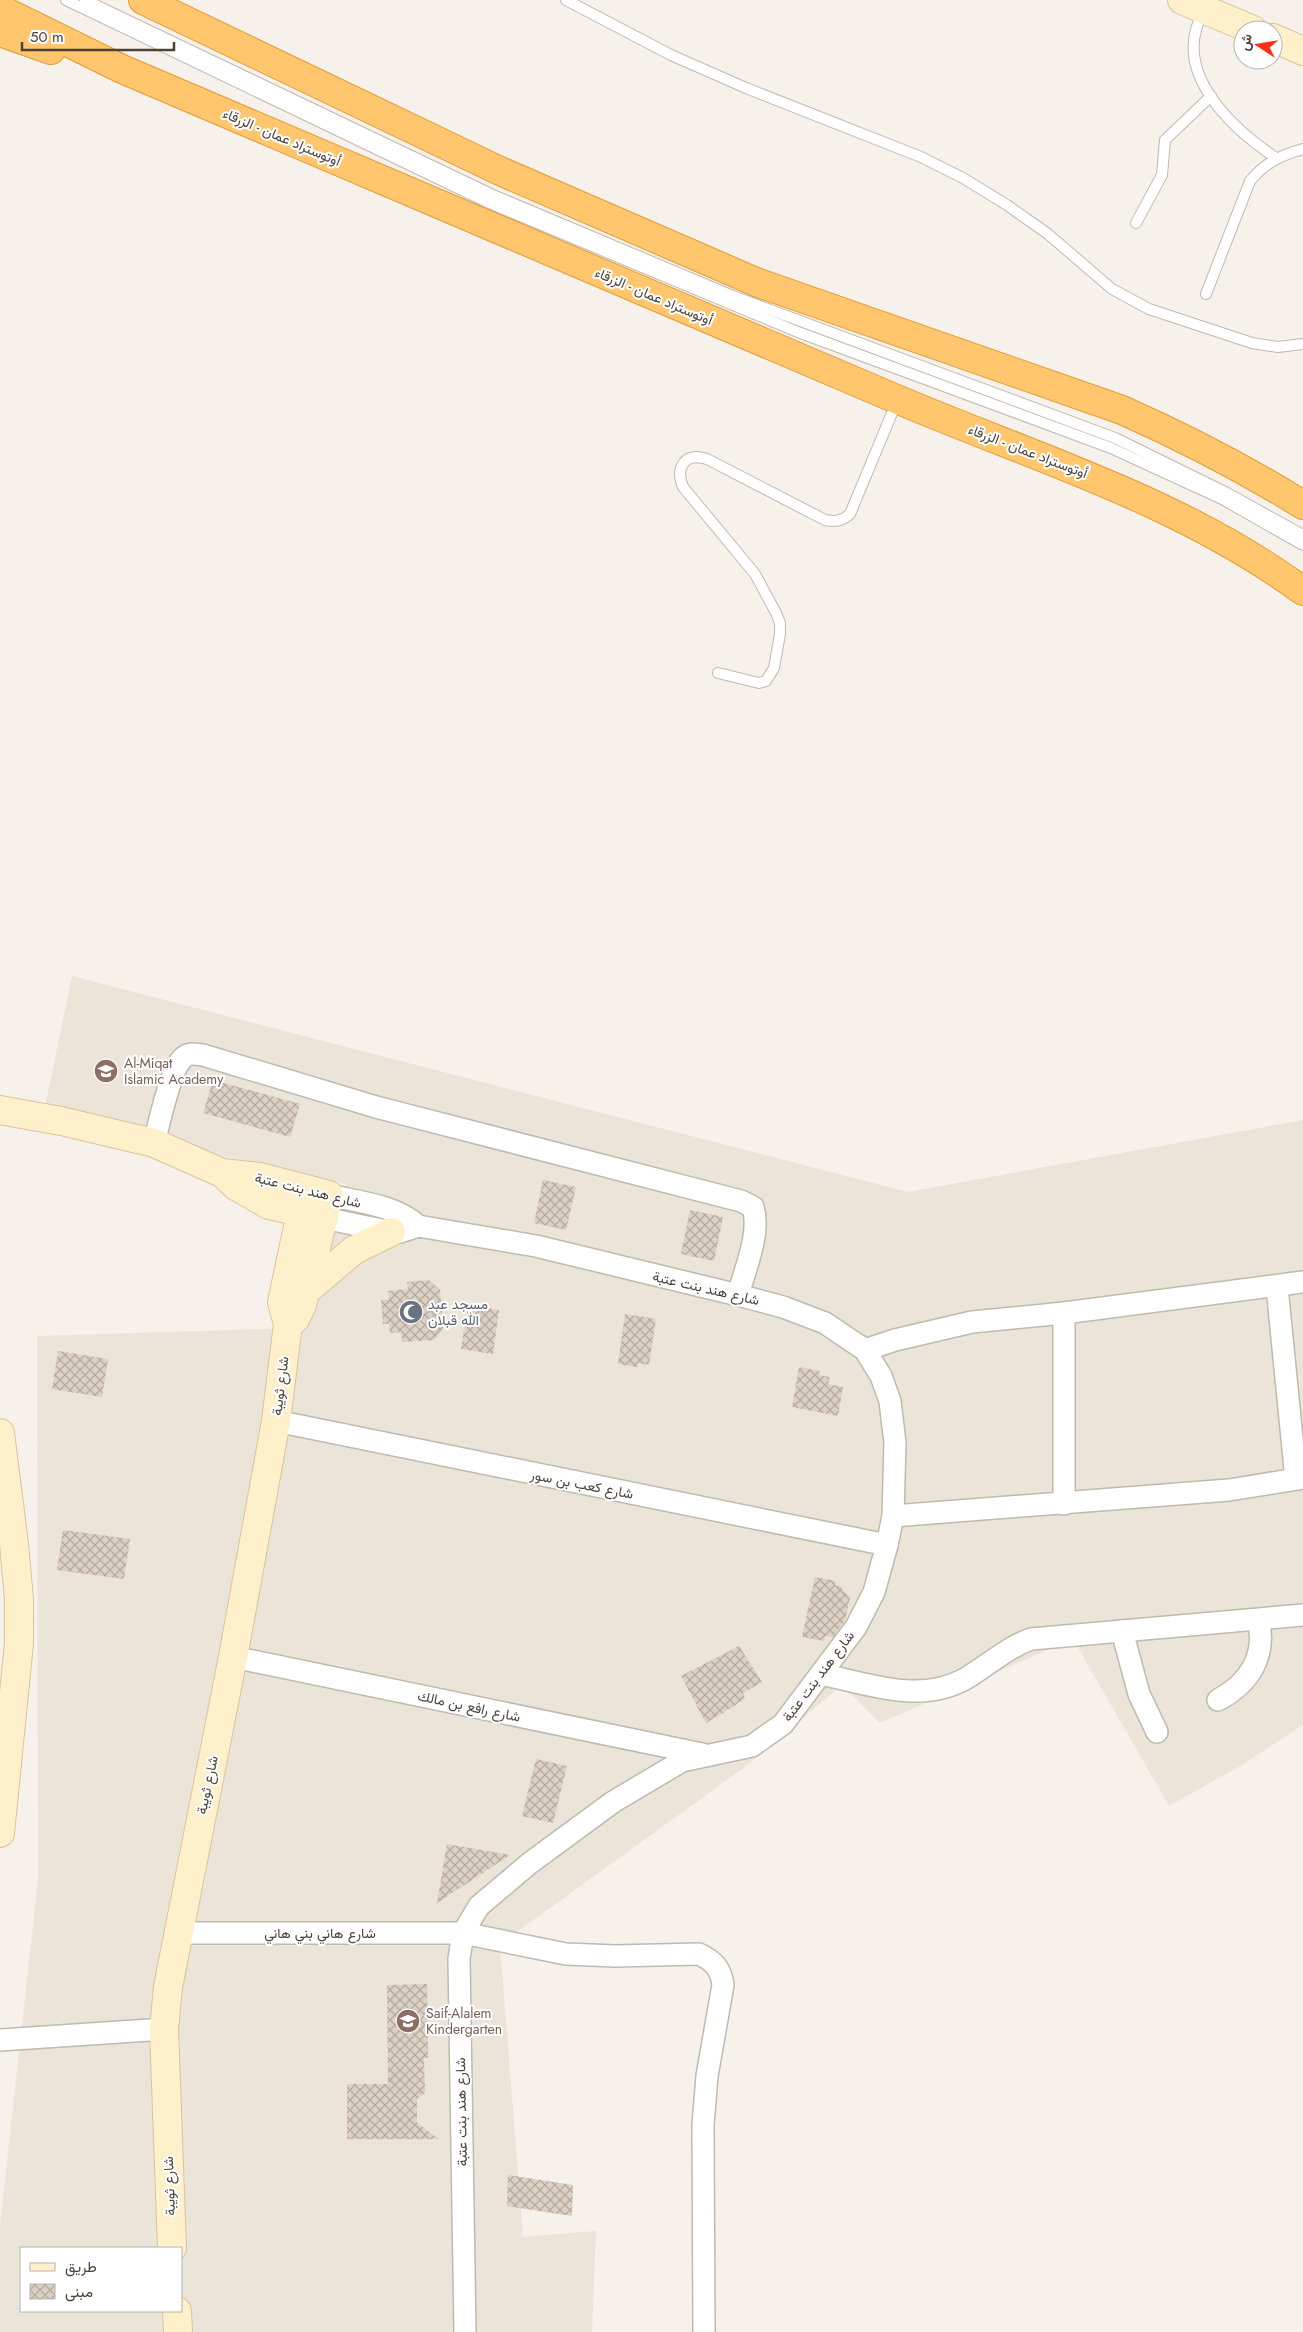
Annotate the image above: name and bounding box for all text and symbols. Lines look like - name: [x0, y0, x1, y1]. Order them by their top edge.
- scale bar: [22, 20, 175, 52]
- north arrow: [1233, 20, 1283, 70]
- text: 50 m: [30, 26, 64, 48]
- text: ش: [1234, 32, 1257, 53]
- street label: أوتوستراد عمان - الزرقاء: [220, 103, 344, 171]
- street label: أوتوستراد عمان - الزرقاء: [592, 262, 716, 330]
- street label: أوتوستراد عمان - الزرقاء: [965, 419, 1091, 483]
- place label: Al-Miqat Islamic Academy: [124, 1053, 224, 1089]
- school or university icon: Al-Miqat Islamic Academy: [93, 1058, 119, 1084]
- street label: شارع هند بنت عتبة: [252, 1167, 363, 1214]
- street label: شارع هند بنت عتبة: [650, 1266, 761, 1311]
- place label: مسجد عبد الله قبلان: [428, 1294, 488, 1330]
- mosque icon: مسجد عبد الله قبلان: [398, 1299, 424, 1325]
- street label: شارع ثويبة: [266, 1355, 295, 1417]
- street label: شارع كعب بن سور: [528, 1464, 635, 1505]
- street label: شارع هند بنت عتبة: [777, 1626, 860, 1726]
- street label: شارع رافع بن مالك: [415, 1685, 522, 1728]
- street label: شارع ثويبة: [191, 1754, 224, 1816]
- street label: شارع هاني بني هاني: [264, 1923, 376, 1945]
- place label: Saif-Alalem Kindergarten: [426, 2003, 502, 2039]
- school or university icon: Saif-Alalem Kindergarten: [395, 2008, 421, 2034]
- street label: شارع هند بنت عتبة: [450, 2057, 473, 2167]
- street label: شارع ثويبة: [158, 2156, 181, 2216]
- legend: [20, 2247, 182, 2312]
- text: طريق: [65, 2256, 97, 2278]
- text: مبنى: [65, 2281, 93, 2303]

